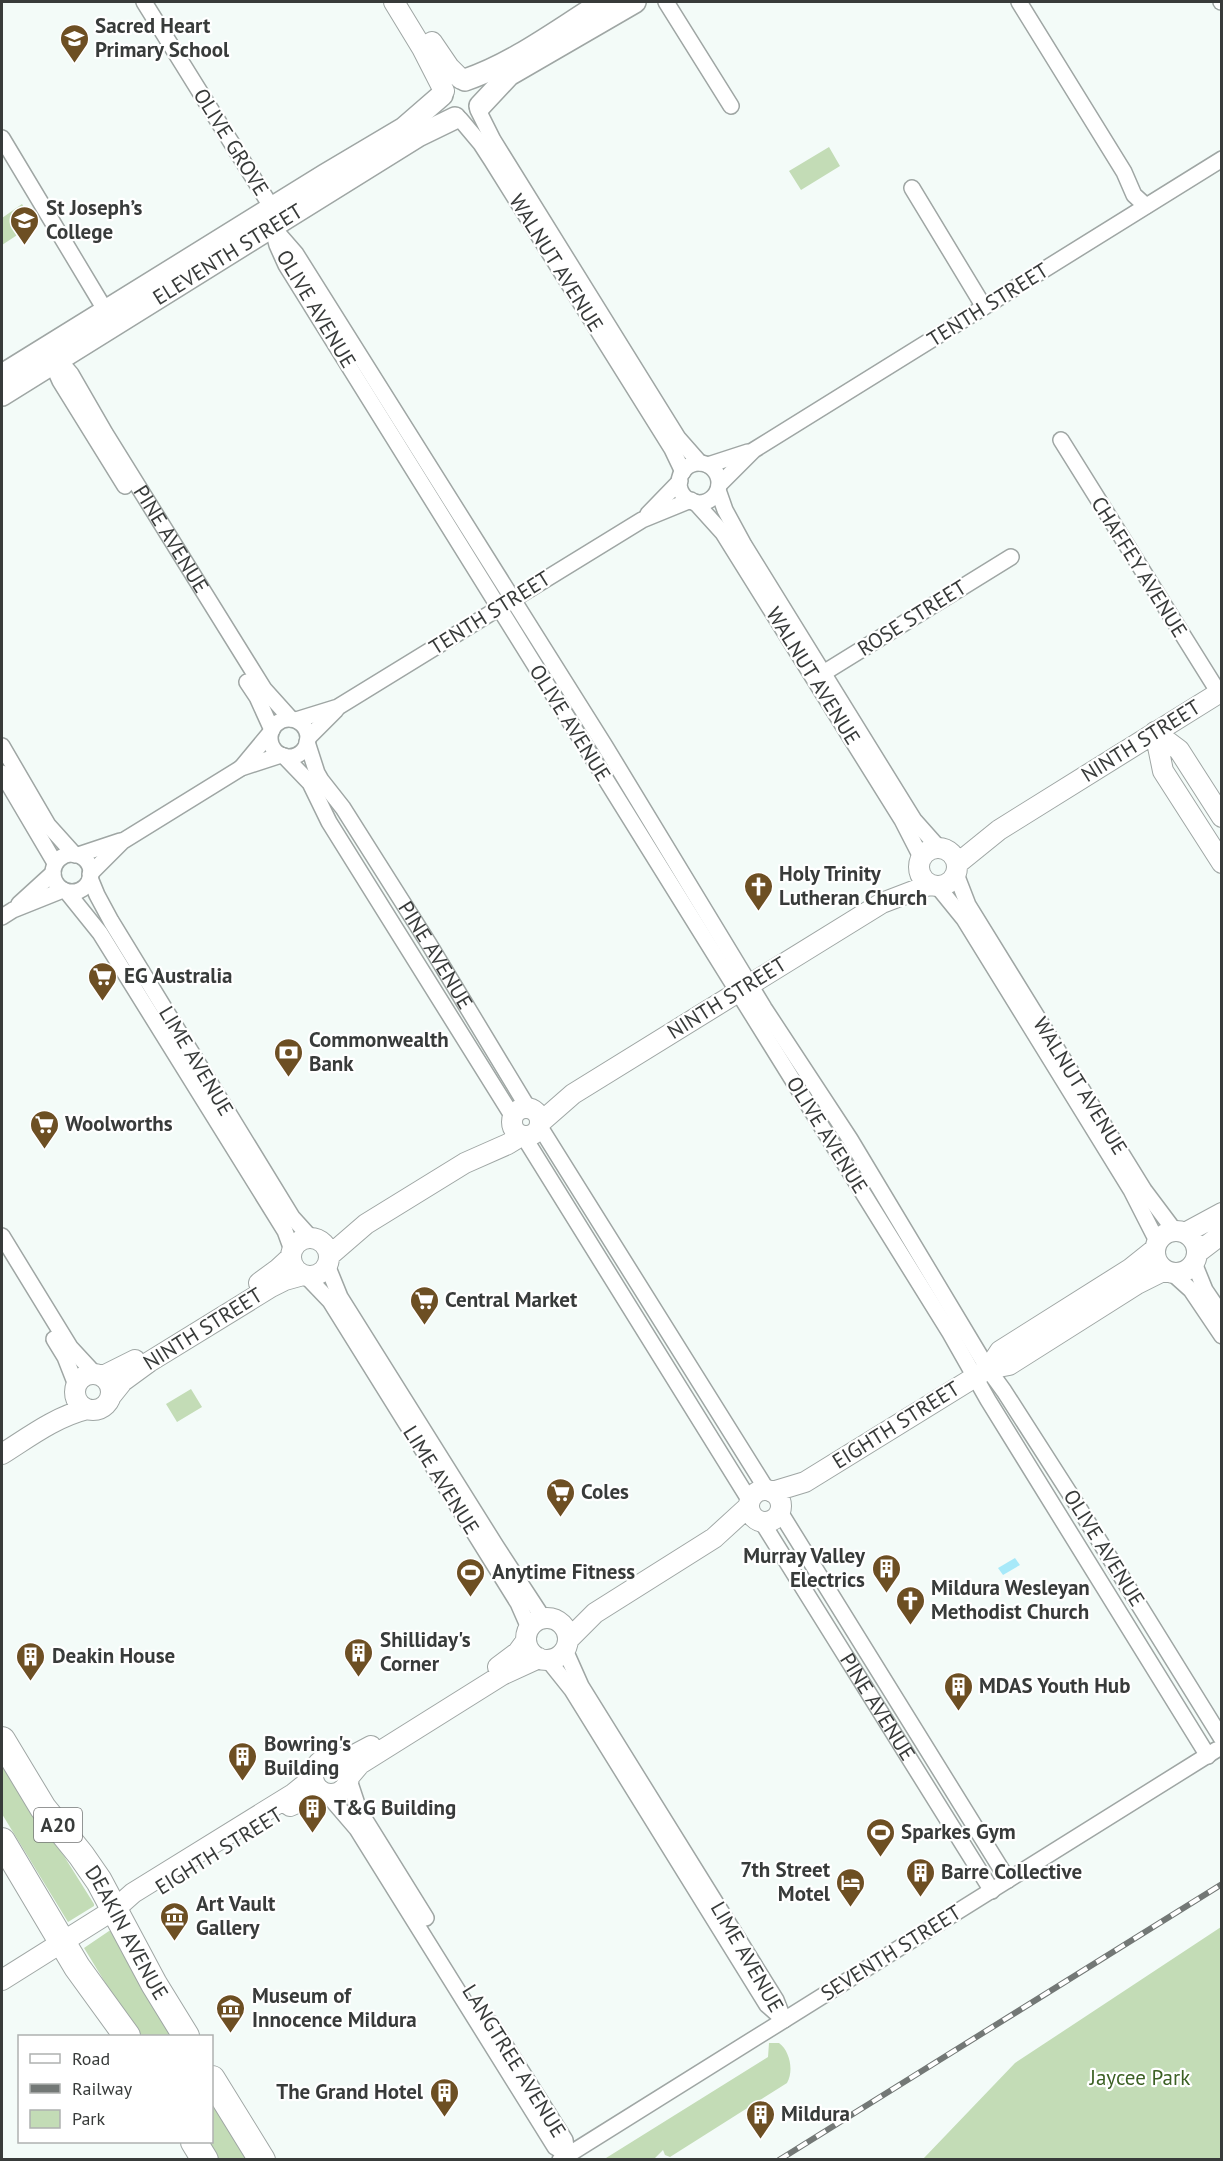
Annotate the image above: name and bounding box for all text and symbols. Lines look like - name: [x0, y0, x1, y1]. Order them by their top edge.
- place label: Sacred Heart Primary School: [95, 12, 230, 63]
- school or university icon: Sacred Heart Primary School: [58, 22, 90, 64]
- street label: OLIVE GROVE: [188, 83, 275, 200]
- street label: WALNUT AVENUE: [503, 189, 610, 337]
- place label: St Joseph’s College: [46, 194, 143, 245]
- street label: ELEVENTH STREET: [148, 197, 308, 311]
- school or university icon: St Joseph’s College: [9, 204, 41, 246]
- street label: OLIVE AVENUE: [271, 245, 362, 373]
- street label: TENTH STREET: [922, 256, 1054, 353]
- street label: PINE AVENUE: [128, 480, 215, 598]
- street label: CHAFFEY AVENUE: [1085, 491, 1194, 642]
- street label: TENTH STREET: [424, 564, 556, 661]
- street label: ROSE STREET: [852, 573, 972, 662]
- street label: WALNUT AVENUE: [760, 602, 867, 750]
- street label: OLIVE AVENUE: [524, 659, 617, 786]
- street label: NINTH STREET: [1076, 693, 1206, 788]
- place label: Holy Trinity Lutheran Church: [779, 860, 927, 911]
- church icon: Holy Trinity Lutheran Church: [742, 870, 774, 912]
- street label: PINE AVENUE: [392, 896, 479, 1014]
- street label: NINTH STREET: [662, 950, 792, 1045]
- supermarket icon: EG Australia: [87, 960, 119, 1002]
- place label: EG Australia: [124, 962, 232, 989]
- street label: LIME AVENUE: [153, 1001, 240, 1121]
- street label: WALNUT AVENUE: [1027, 1012, 1134, 1160]
- place label: Commonwealth Bank: [309, 1026, 449, 1077]
- bank icon: Commonwealth Bank: [272, 1036, 304, 1078]
- street label: OLIVE AVENUE: [781, 1071, 874, 1198]
- supermarket icon: Woolworths: [28, 1108, 60, 1150]
- place label: Woolworths: [65, 1110, 173, 1137]
- street label: NINTH STREET: [138, 1281, 268, 1376]
- supermarket icon: Central Market: [408, 1284, 440, 1326]
- place label: Central Market: [445, 1286, 578, 1313]
- street label: EIGHTH STREET: [827, 1374, 965, 1474]
- street label: LIME AVENUE: [397, 1420, 486, 1539]
- supermarket icon: Coles: [544, 1476, 576, 1518]
- place label: Coles: [581, 1478, 629, 1505]
- street label: OLIVE AVENUE: [1058, 1484, 1151, 1611]
- place label: Murray Valley Electrics: [743, 1542, 866, 1593]
- building icon: Murray Valley Electrics: [870, 1552, 902, 1594]
- sports icon: Anytime Fitness: [455, 1556, 487, 1598]
- place label: Anytime Fitness: [492, 1558, 635, 1585]
- place label: Mildura Wesleyan Methodist Church: [931, 1574, 1090, 1625]
- church icon: Mildura Wesleyan Methodist Church: [894, 1584, 926, 1626]
- place label: Shilliday's Corner: [380, 1626, 471, 1677]
- building icon: Shilliday's Corner: [343, 1636, 375, 1678]
- building icon: Deakin House: [15, 1640, 47, 1682]
- place label: Deakin House: [52, 1642, 175, 1669]
- street label: PINE AVENUE: [834, 1648, 921, 1766]
- building icon: MDAS Youth Hub: [942, 1670, 974, 1712]
- place label: MDAS Youth Hub: [979, 1672, 1130, 1699]
- place label: Bowring's Building: [264, 1730, 351, 1781]
- building icon: Bowring's Building: [227, 1740, 259, 1782]
- building icon: T&G Building: [297, 1792, 329, 1834]
- place label: T&G Building: [334, 1794, 456, 1821]
- street label: EIGHTH STREET: [150, 1800, 288, 1900]
- road number: A20: [34, 1808, 82, 1842]
- sports icon: Sparkes Gym: [864, 1816, 896, 1858]
- place label: Sparkes Gym: [901, 1818, 1016, 1845]
- place label: 7th Street Motel: [740, 1856, 831, 1907]
- building icon: Barre Collective: [904, 1856, 936, 1898]
- place label: Barre Collective: [941, 1858, 1082, 1885]
- street label: DEAKIN AVENUE: [79, 1860, 174, 2005]
- hotel icon: 7th Street Motel: [835, 1866, 867, 1908]
- place label: Art Vault Gallery: [196, 1890, 276, 1941]
- street label: LIME AVENUE: [705, 1897, 790, 2017]
- street label: SEVENTH STREET: [815, 1898, 966, 2007]
- museum icon: Art Vault Gallery: [159, 1900, 191, 1942]
- street label: LANGTREE AVENUE: [456, 1979, 572, 2142]
- place label: Museum of Innocence Mildura: [252, 1982, 417, 2033]
- museum icon: Museum of Innocence Mildura: [215, 1992, 247, 2034]
- legend: [18, 2035, 213, 2143]
- text: Road: [72, 2047, 110, 2070]
- park label: Jaycee Park: [1089, 2064, 1190, 2091]
- building icon: The Grand Hotel: [428, 2076, 460, 2118]
- text: Railway: [72, 2077, 133, 2100]
- place label: The Grand Hotel: [276, 2078, 424, 2105]
- building icon: Mildura: [744, 2098, 776, 2140]
- place label: Mildura: [781, 2100, 850, 2127]
- text: Park: [72, 2107, 105, 2130]

